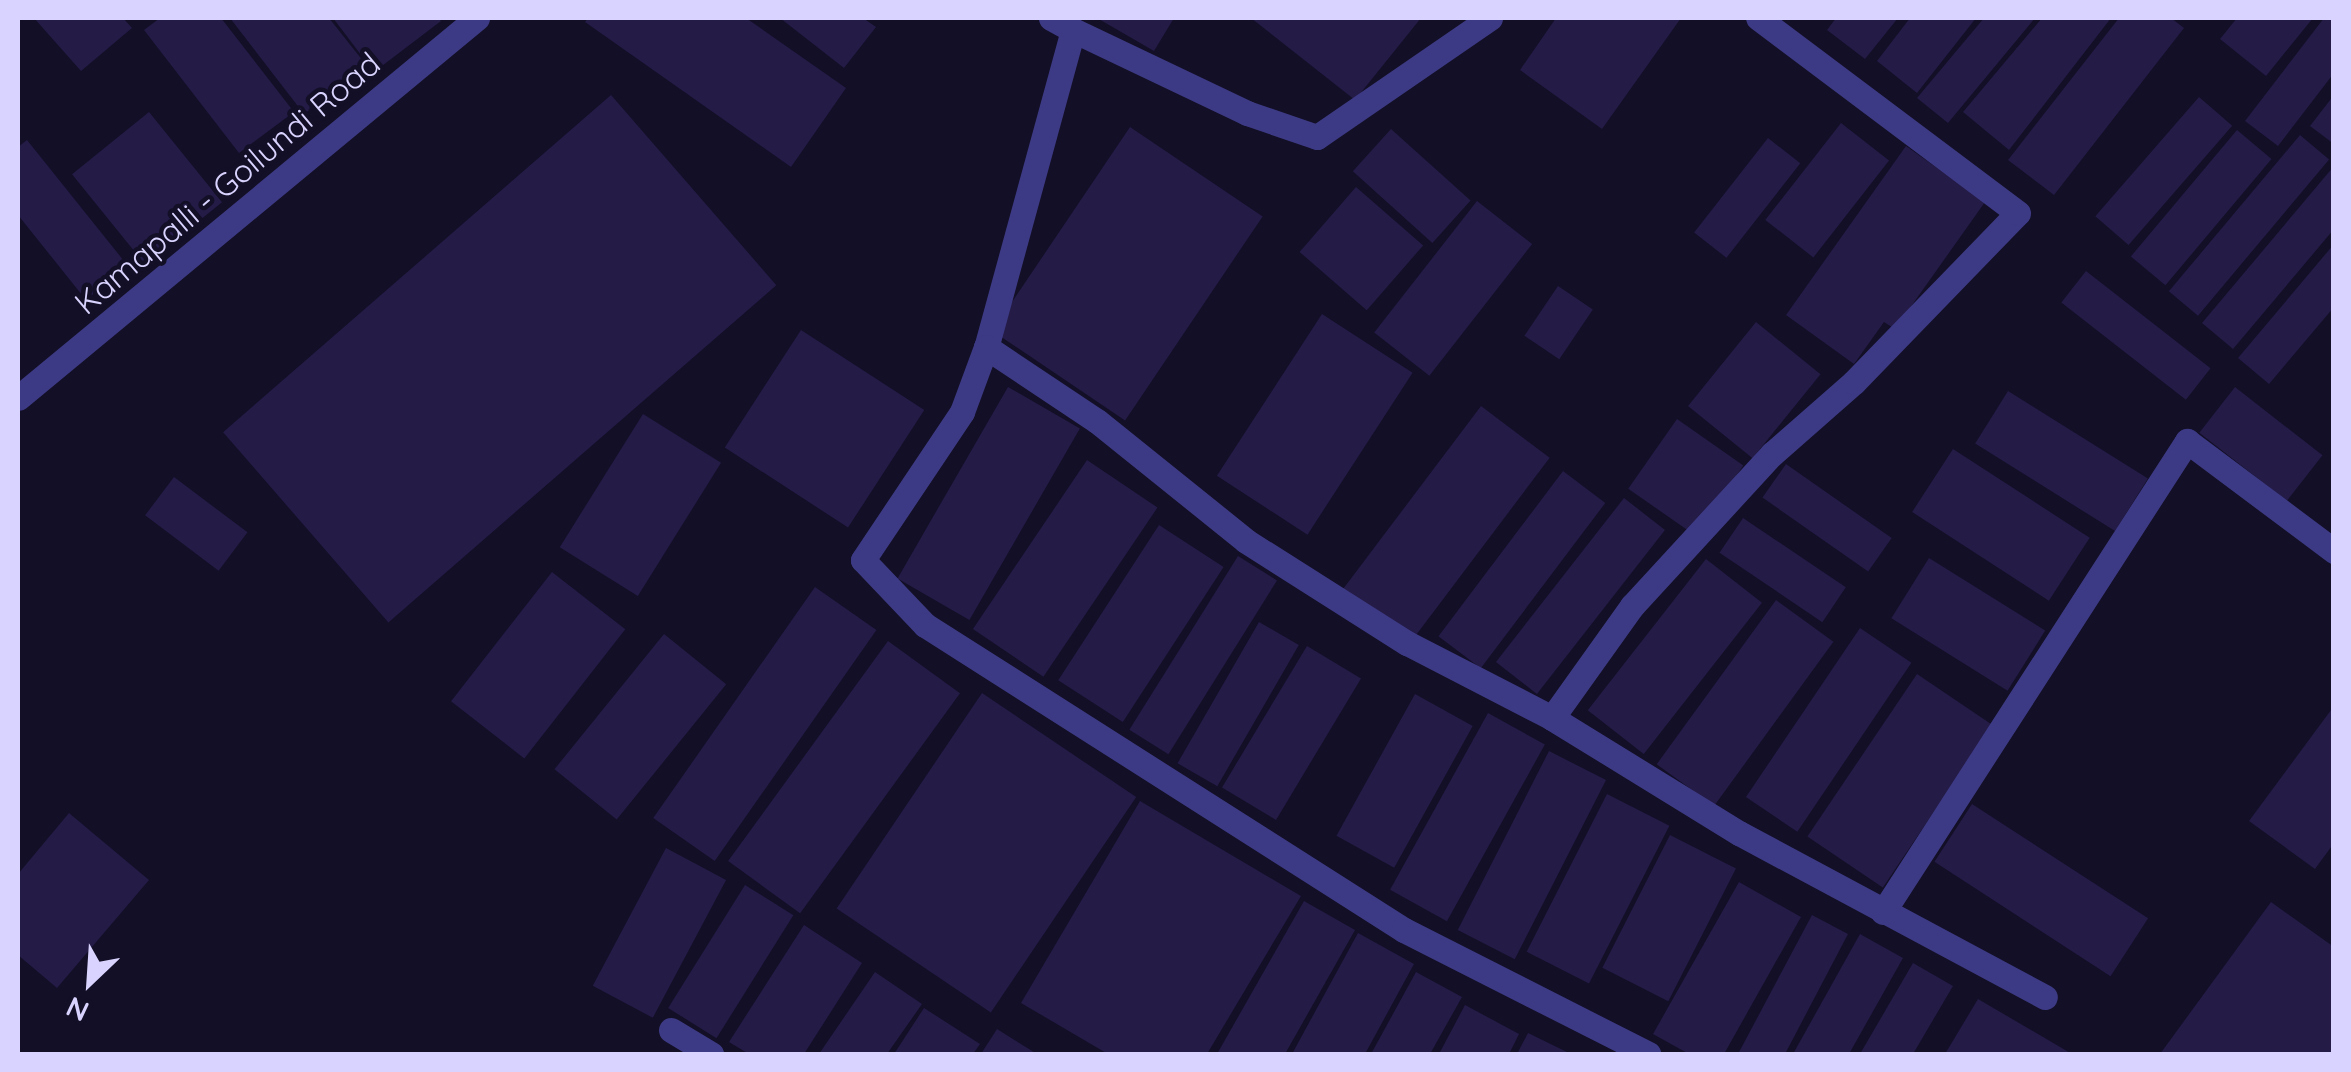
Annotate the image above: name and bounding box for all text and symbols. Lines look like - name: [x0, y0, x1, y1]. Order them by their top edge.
- street label: Kamapalli - Goilundi Road: [67, 44, 387, 322]
- north arrow: [40, 932, 140, 1032]
- text: N: [60, 989, 94, 1030]

